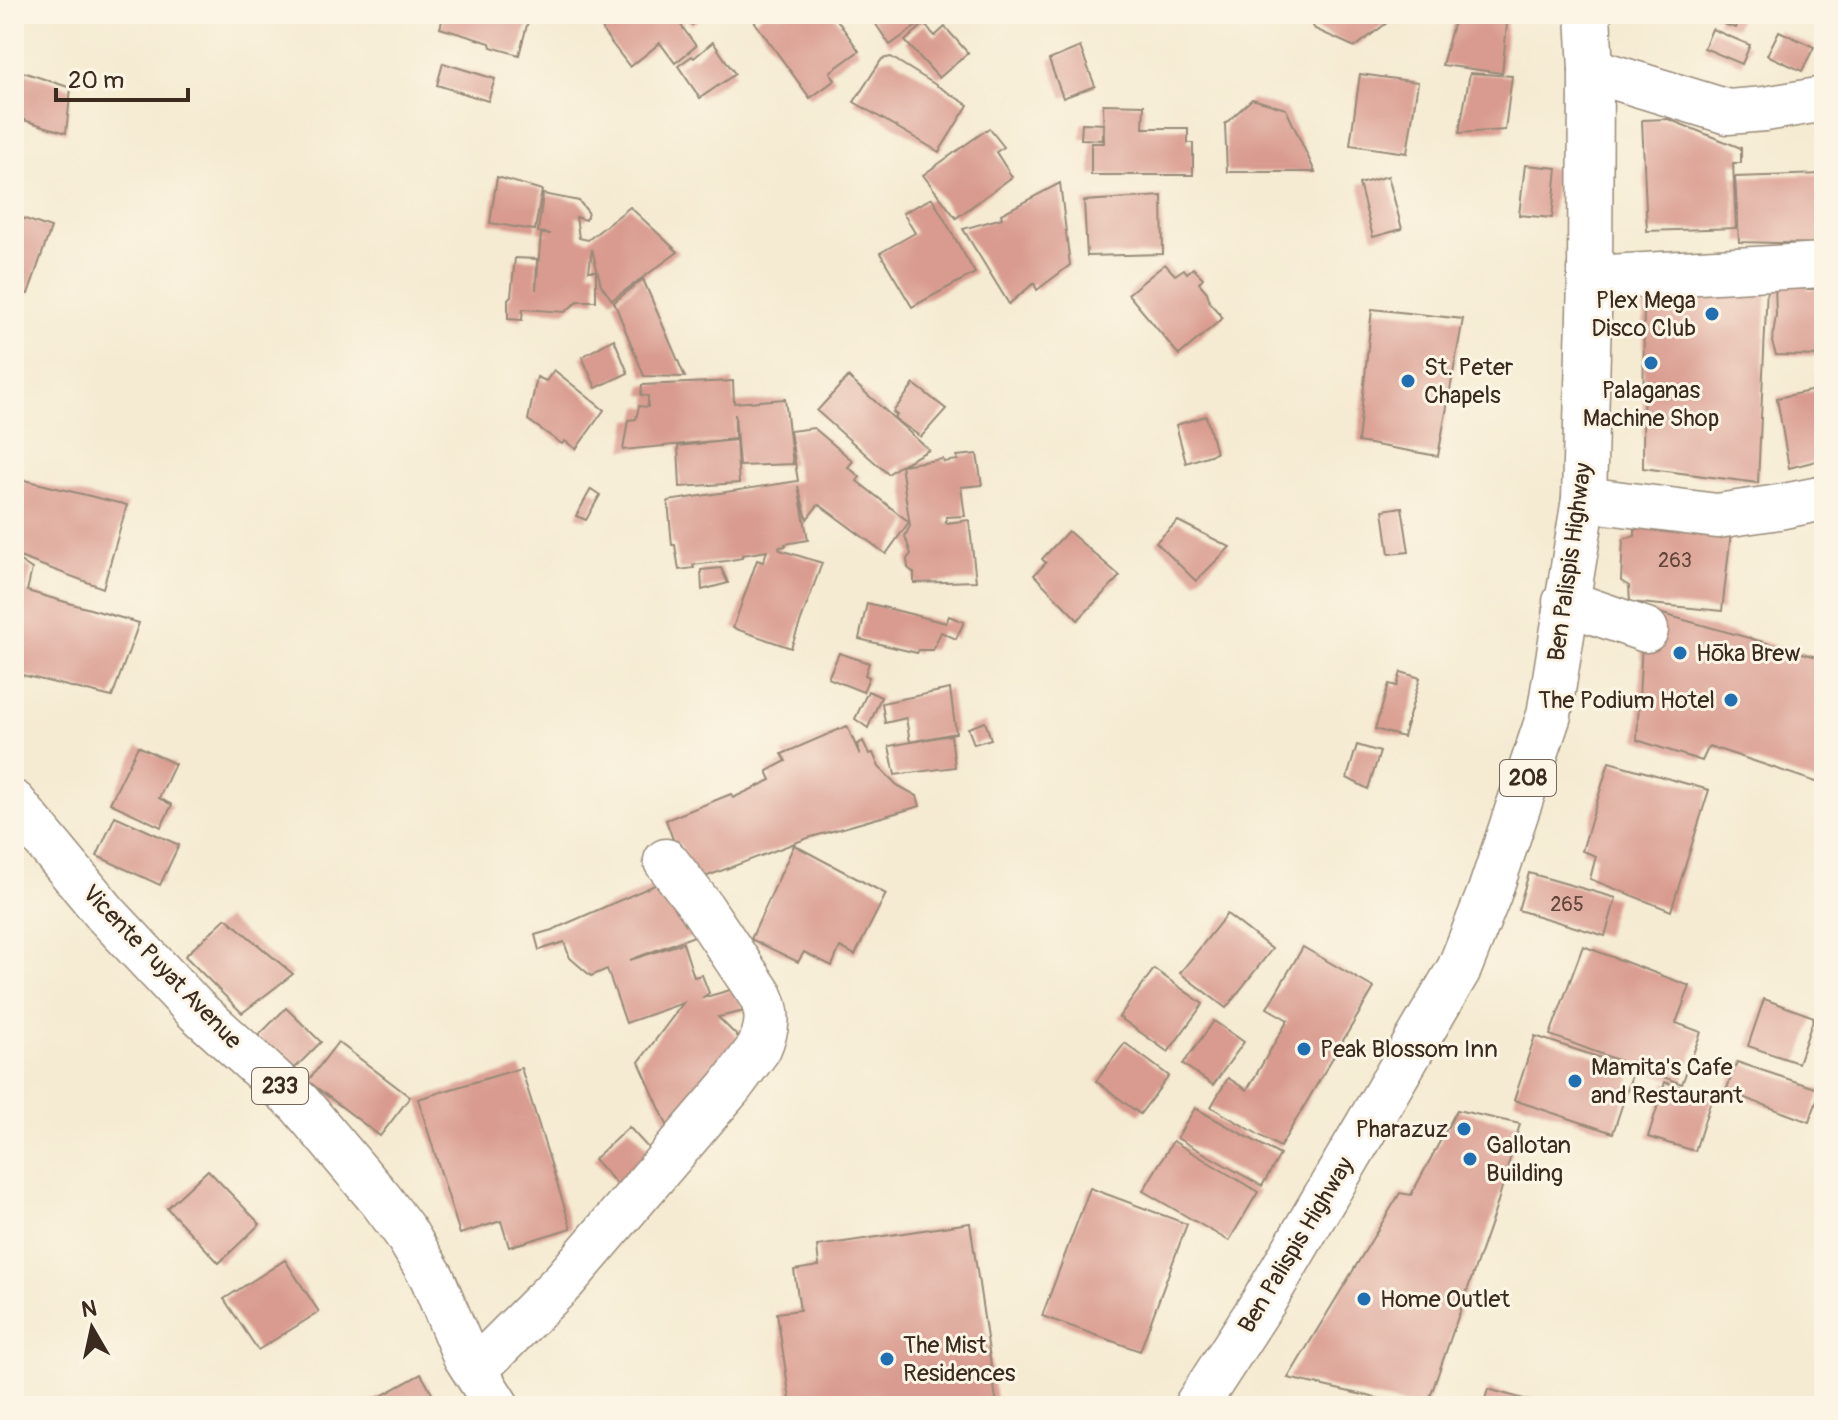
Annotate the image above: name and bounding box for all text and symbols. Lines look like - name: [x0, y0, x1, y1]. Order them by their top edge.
- scale bar: [56, 52, 188, 102]
- text: 20 m: [68, 66, 124, 95]
- place label: Plex Mega Disco Club: [1591, 286, 1696, 343]
- marker: Plex Mega Disco Club: [1703, 305, 1721, 323]
- place label: St. Peter Chapels: [1424, 353, 1514, 410]
- marker: Palaganas Machine Shop: [1642, 354, 1660, 372]
- marker: St. Peter Chapels: [1399, 372, 1417, 390]
- place label: Palaganas Machine Shop: [1583, 376, 1719, 433]
- street label: Ben Palispis Highway: [1542, 461, 1598, 663]
- house number: 263: [1658, 548, 1692, 573]
- place label: Hōka Brew: [1696, 639, 1800, 668]
- marker: Hōka Brew: [1671, 644, 1689, 662]
- place label: The Podium Hotel: [1538, 686, 1715, 715]
- marker: The Podium Hotel: [1722, 691, 1740, 709]
- road number: 208: [1500, 760, 1556, 796]
- street label: Vicente Puyat Avenue: [76, 879, 248, 1055]
- house number: 265: [1550, 892, 1584, 917]
- place label: Peak Blossom Inn: [1320, 1035, 1498, 1064]
- marker: Peak Blossom Inn: [1295, 1040, 1313, 1058]
- place label: Mamita's Cafe and Restaurant: [1591, 1053, 1743, 1110]
- road number: 233: [252, 1068, 308, 1104]
- marker: Mamita's Cafe and Restaurant: [1566, 1072, 1584, 1090]
- place label: Pharazuz: [1356, 1115, 1448, 1144]
- marker: Pharazuz: [1455, 1120, 1473, 1138]
- place label: Gallotan Building: [1486, 1131, 1571, 1188]
- marker: Gallotan Building: [1461, 1150, 1479, 1168]
- street label: Ben Palispis Highway: [1232, 1152, 1360, 1338]
- place label: Home Outlet: [1380, 1285, 1510, 1314]
- north arrow: [52, 1288, 132, 1368]
- marker: Home Outlet: [1355, 1290, 1373, 1308]
- text: N: [79, 1294, 99, 1324]
- place label: The Mist Residences: [903, 1331, 1016, 1388]
- marker: The Mist Residences: [878, 1350, 896, 1368]

